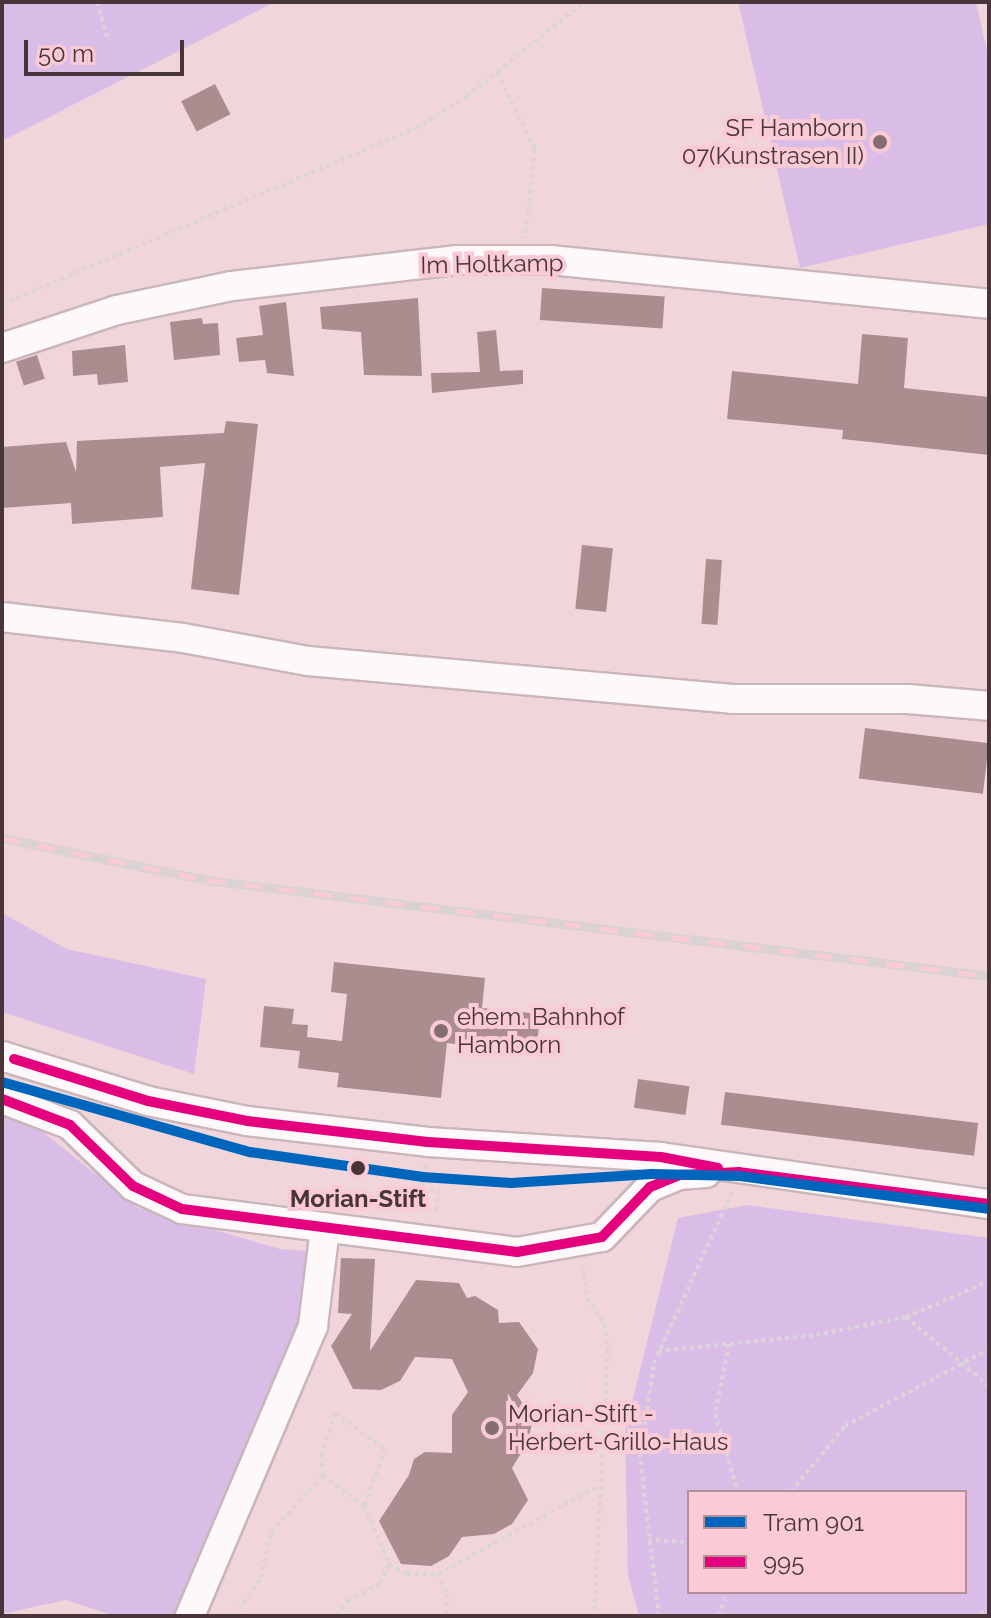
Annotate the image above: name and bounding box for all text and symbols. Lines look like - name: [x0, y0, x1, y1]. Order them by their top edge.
- scale bar: [28, 24, 188, 74]
- text: 50 m: [38, 39, 94, 68]
- place label: SF Hamborn 07(Kunstrasen II): [682, 114, 864, 170]
- marker: SF Hamborn 07(Kunstrasen II): [871, 133, 889, 151]
- street label: Im Holtkamp: [420, 248, 564, 280]
- place label: ehem. Bahnhof Hamborn: [457, 1003, 625, 1059]
- marker: ehem. Bahnhof Hamborn: [432, 1022, 450, 1040]
- marker: Morian-Stift: [345, 1155, 371, 1181]
- place label: Morian-Stift: [290, 1185, 426, 1213]
- place label: Morian-Stift - Herbert-Grillo-Haus: [508, 1400, 728, 1456]
- marker: Morian-Stift - Herbert-Grillo-Haus: [483, 1419, 501, 1437]
- legend: [687, 1490, 967, 1594]
- text: Tram 901: [763, 1508, 864, 1537]
- text: 995: [763, 1548, 804, 1577]

